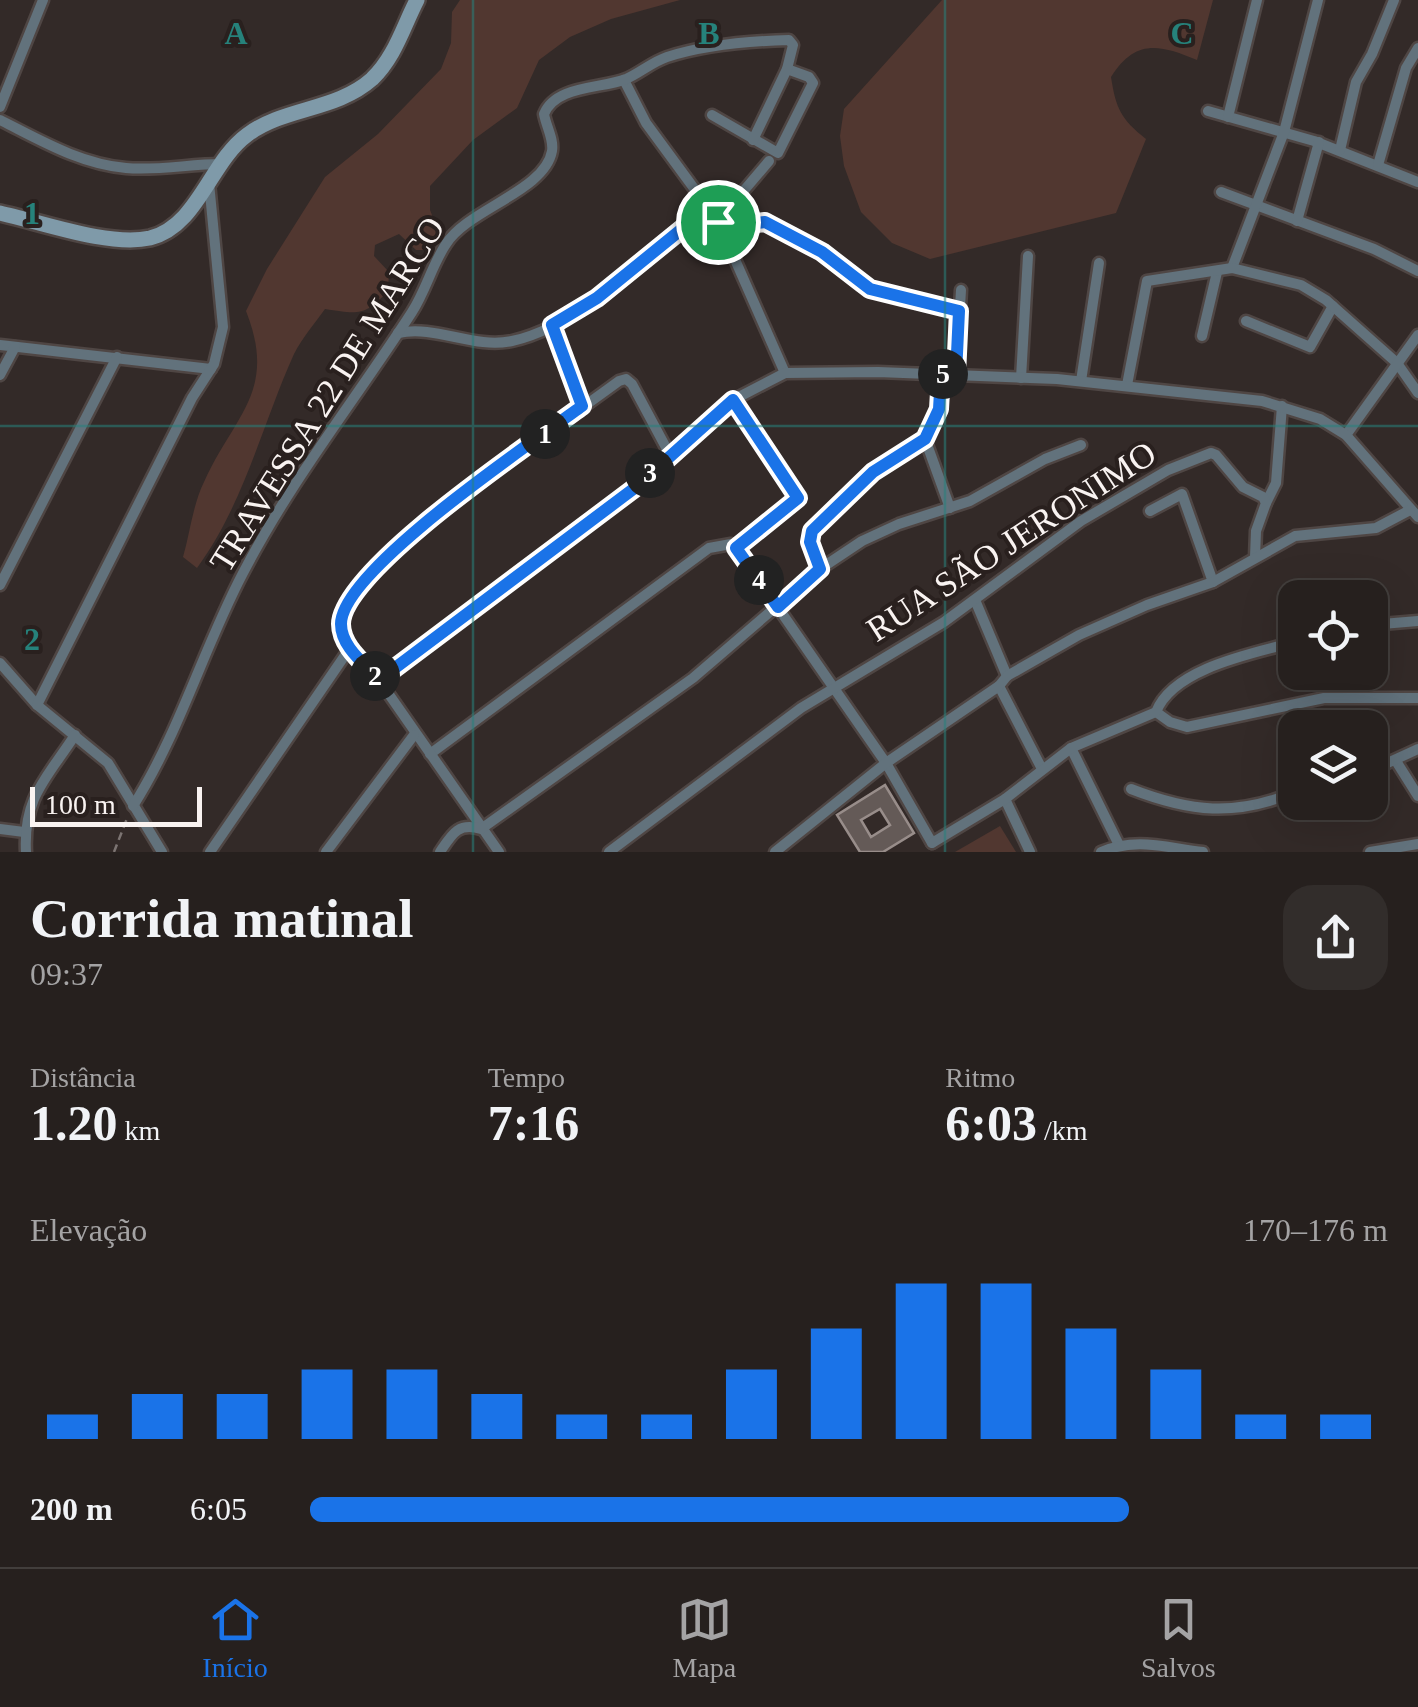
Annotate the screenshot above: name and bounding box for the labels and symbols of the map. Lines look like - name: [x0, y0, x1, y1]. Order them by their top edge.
- text: A: [224, 15, 248, 51]
- text: B: [698, 15, 720, 51]
- text: C: [1170, 15, 1194, 51]
- pin: [676, 180, 761, 265]
- text: 1: [24, 195, 40, 231]
- street label: TRAVESSA 22 DE MARCO: [202, 210, 453, 579]
- pin: 5: [918, 349, 968, 399]
- pin: 1: [520, 409, 570, 459]
- street label: RUA SÃO JERONIMO: [860, 433, 1163, 649]
- pin: 3: [625, 448, 675, 498]
- pin: 4: [734, 555, 784, 605]
- text: 2: [24, 621, 40, 657]
- pin: 2: [350, 651, 400, 701]
- scale bar: [30, 782, 202, 826]

